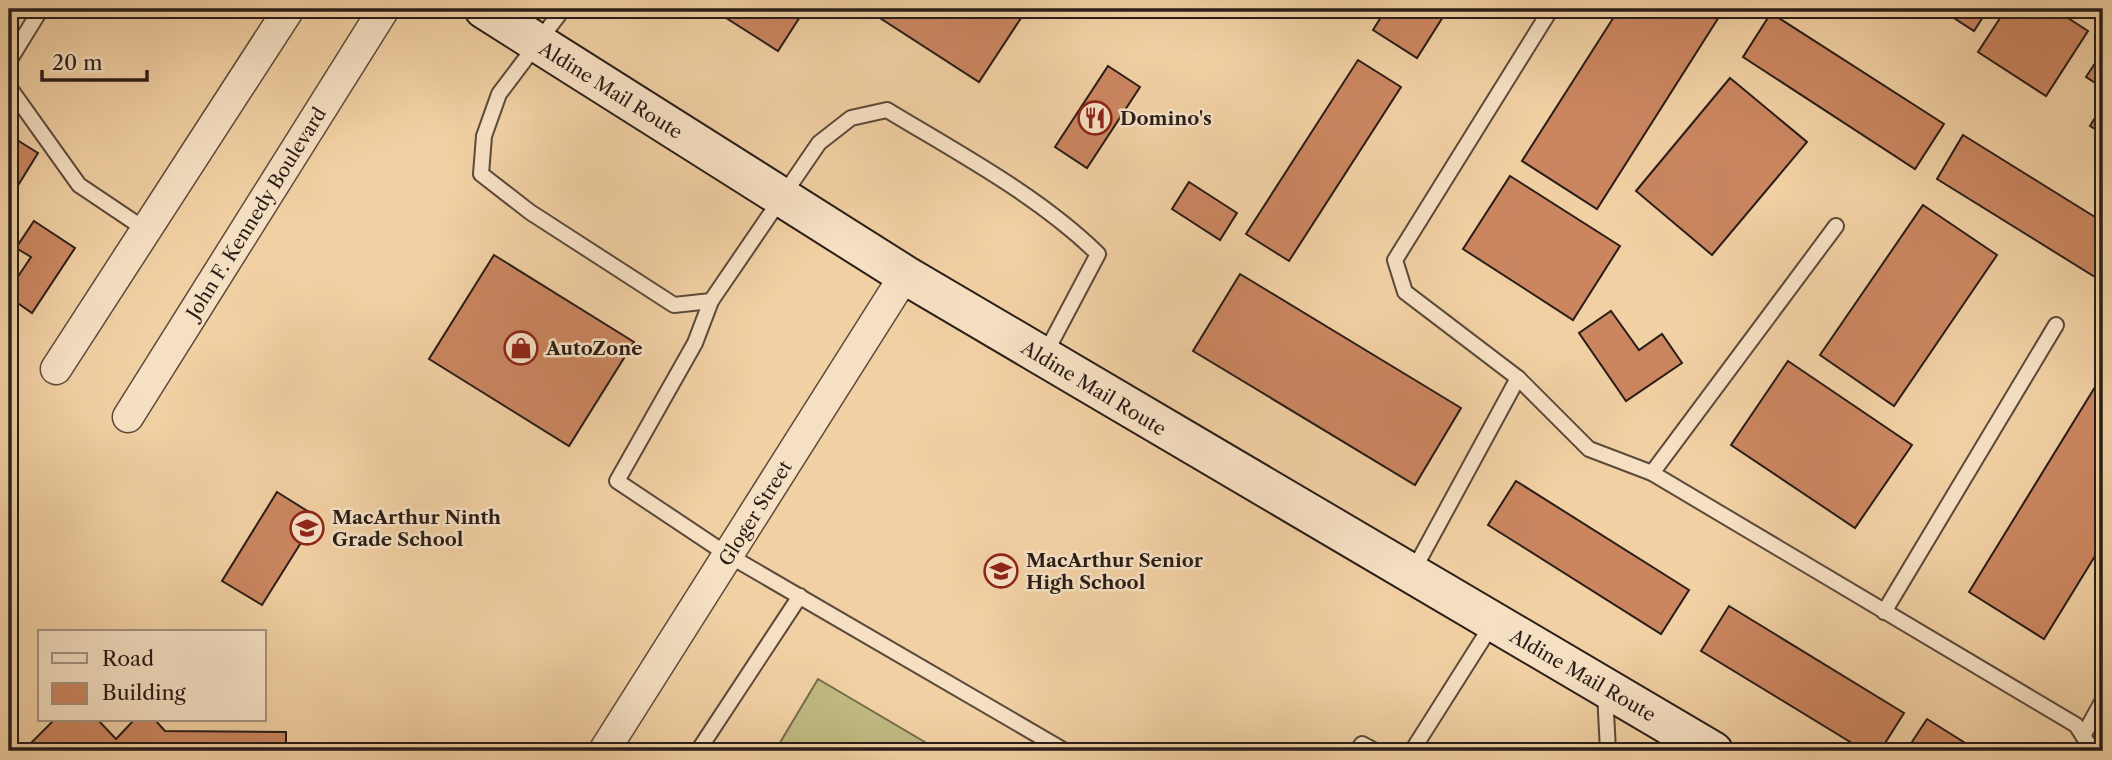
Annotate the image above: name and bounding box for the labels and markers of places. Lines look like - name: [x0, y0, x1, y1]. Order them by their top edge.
- restaurant icon: Domino's: [1076, 99, 1114, 137]
- place label: Domino's: [1120, 107, 1212, 130]
- shop icon: AutoZone: [502, 329, 540, 367]
- place label: AutoZone: [545, 337, 643, 360]
- place label: MacArthur Ninth Grade School: [332, 506, 501, 551]
- school or university icon: MacArthur Ninth Grade School: [288, 509, 326, 547]
- place label: MacArthur Senior High School: [1026, 549, 1204, 594]
- school or university icon: MacArthur Senior High School: [982, 552, 1020, 590]

